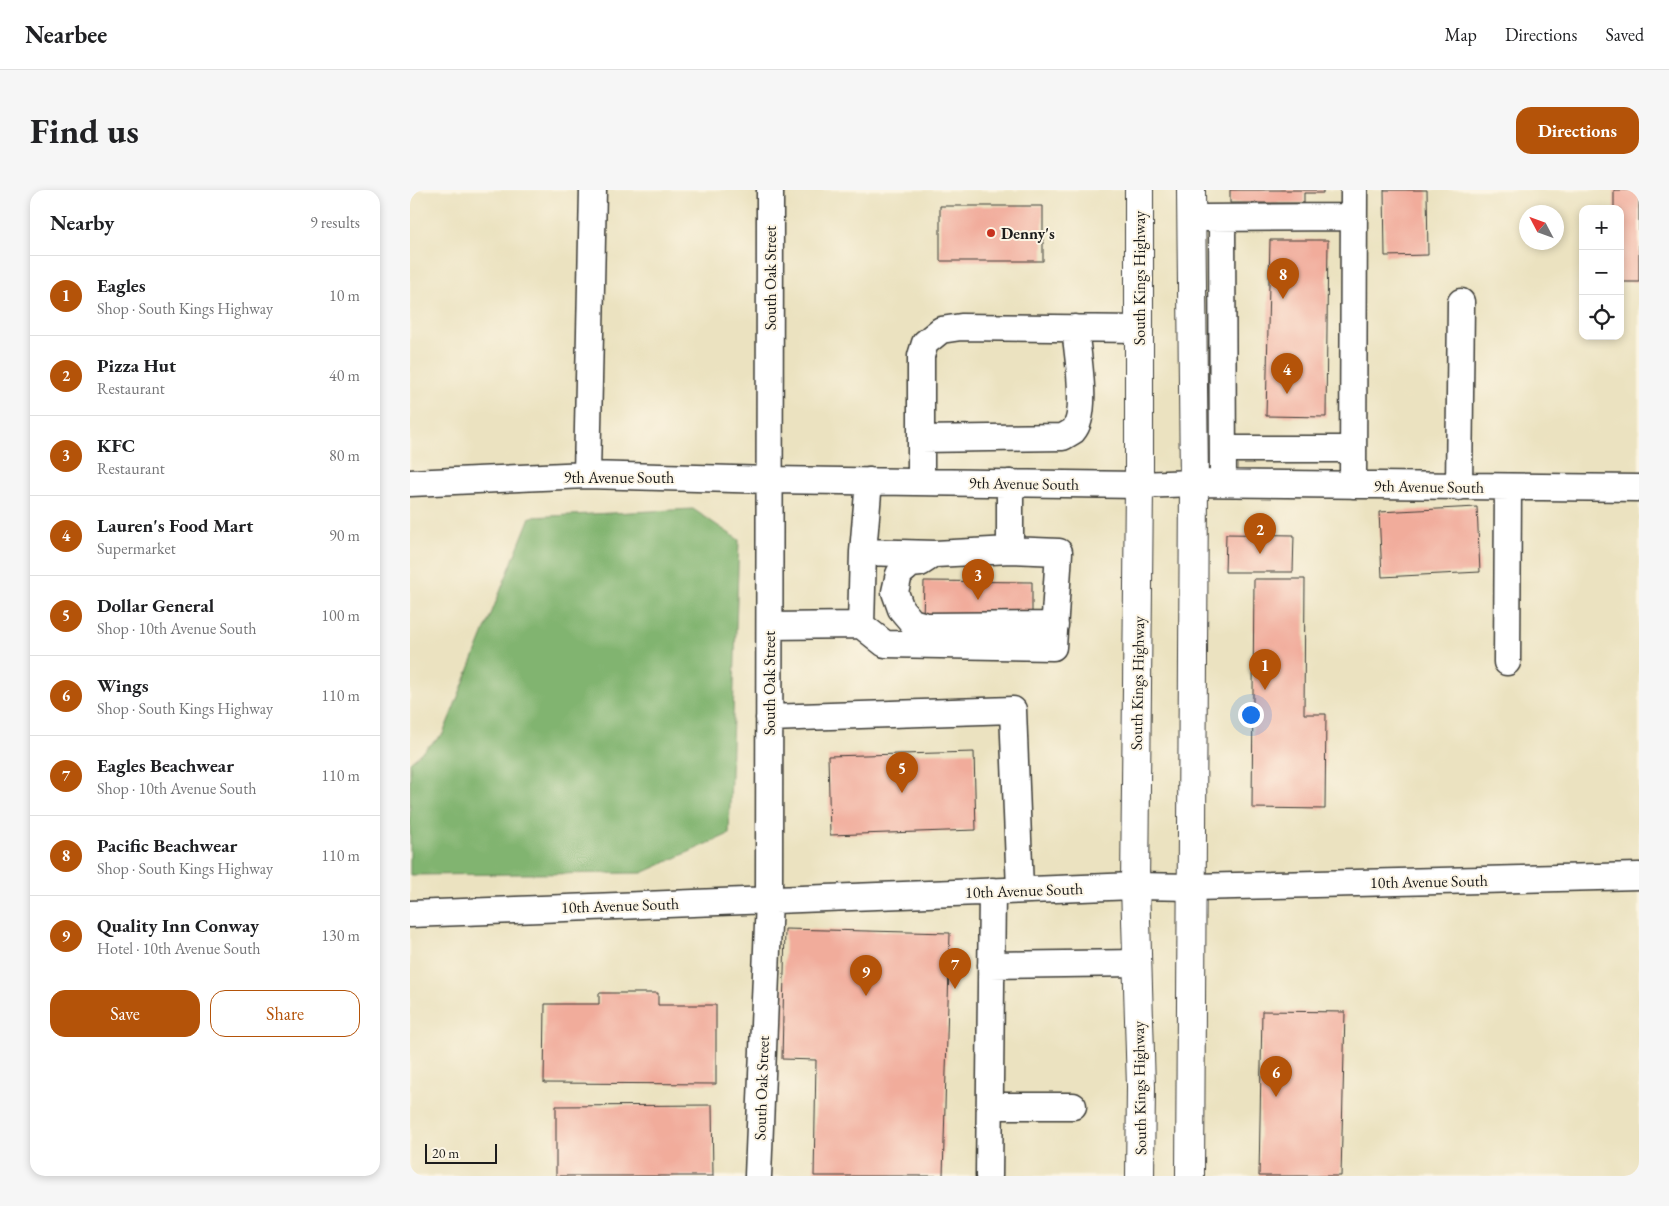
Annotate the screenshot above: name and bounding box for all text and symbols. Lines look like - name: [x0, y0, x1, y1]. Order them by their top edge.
- text: Nearbee: [25, 19, 107, 50]
- text: Map: [1445, 23, 1477, 46]
- text: Directions: [1505, 23, 1577, 46]
- text: Saved: [1605, 23, 1644, 46]
- button: Directions: [1516, 107, 1639, 154]
- text: Find us: [30, 108, 139, 153]
- north arrow: [1519, 205, 1564, 250]
- map controls: [1579, 205, 1624, 340]
- button: +: [1579, 205, 1624, 250]
- text: Nearby: [50, 209, 114, 236]
- street label: South Kings Highway: [1129, 210, 1150, 345]
- text: 9 results: [310, 212, 360, 233]
- place label: Denny's: [1001, 223, 1055, 244]
- street label: South Oak Street: [760, 226, 781, 330]
- marker: Denny's: [985, 227, 997, 239]
- button: −: [1579, 250, 1624, 295]
- pin: 8: [1267, 258, 1299, 299]
- text: Eagles: [97, 273, 146, 298]
- text: 1: [62, 285, 70, 306]
- text: 10 m: [329, 285, 360, 306]
- button: locate: [1579, 295, 1624, 340]
- text: Shop · South Kings Highway: [97, 298, 273, 319]
- text: Pizza Hut: [97, 353, 176, 378]
- pin: 4: [1271, 353, 1303, 394]
- text: 2: [62, 365, 70, 386]
- text: 40 m: [329, 365, 360, 386]
- text: Restaurant: [97, 378, 165, 399]
- text: KFC: [97, 433, 135, 458]
- text: 3: [62, 445, 70, 466]
- text: 80 m: [329, 445, 360, 466]
- text: Restaurant: [97, 458, 165, 479]
- street label: 9th Avenue South: [564, 467, 674, 488]
- street label: 9th Avenue South: [969, 472, 1079, 495]
- street label: 9th Avenue South: [1374, 475, 1484, 498]
- text: Lauren's Food Mart: [97, 513, 253, 538]
- pin: 2: [1244, 513, 1276, 554]
- text: 4: [62, 525, 70, 546]
- text: 90 m: [329, 525, 360, 546]
- text: Supermarket: [97, 538, 176, 559]
- pin: 3: [962, 559, 994, 600]
- text: Dollar General: [97, 593, 214, 618]
- text: 5: [62, 605, 70, 626]
- text: 100 m: [321, 605, 360, 626]
- street label: South Kings Highway: [1126, 615, 1149, 750]
- text: Shop · 10th Avenue South: [97, 618, 257, 639]
- street label: South Oak Street: [759, 631, 780, 735]
- pin: 1: [1249, 649, 1281, 690]
- text: Wings: [97, 673, 149, 698]
- text: 6: [62, 685, 70, 706]
- text: 110 m: [321, 685, 360, 706]
- text: Shop · South Kings Highway: [97, 698, 273, 719]
- your location: [1238, 702, 1264, 728]
- pin: 5: [886, 752, 918, 793]
- text: Eagles Beachwear: [97, 753, 234, 778]
- text: 7: [62, 765, 70, 786]
- text: 110 m: [321, 765, 360, 786]
- text: Shop · 10th Avenue South: [97, 778, 257, 799]
- text: Pacific Beachwear: [97, 833, 237, 858]
- text: 8: [62, 845, 70, 866]
- text: 110 m: [321, 845, 360, 866]
- text: Shop · South Kings Highway: [97, 858, 273, 879]
- street label: 10th Avenue South: [1370, 870, 1488, 893]
- street label: 10th Avenue South: [965, 878, 1083, 903]
- street label: 10th Avenue South: [561, 893, 679, 918]
- text: Quality Inn Conway: [97, 913, 259, 938]
- text: 9: [62, 925, 70, 946]
- text: 130 m: [321, 925, 360, 946]
- text: Hotel · 10th Avenue South: [97, 938, 261, 959]
- pin: 7: [939, 948, 971, 989]
- pin: 9: [850, 955, 882, 996]
- button: Save: [50, 990, 200, 1037]
- button: Share: [210, 990, 360, 1037]
- street label: South Kings Highway: [1128, 1020, 1151, 1155]
- street label: South Oak Street: [749, 1035, 774, 1141]
- pin: 6: [1260, 1056, 1292, 1097]
- scale bar: [425, 1141, 498, 1164]
- text: 20 m: [432, 1144, 459, 1162]

